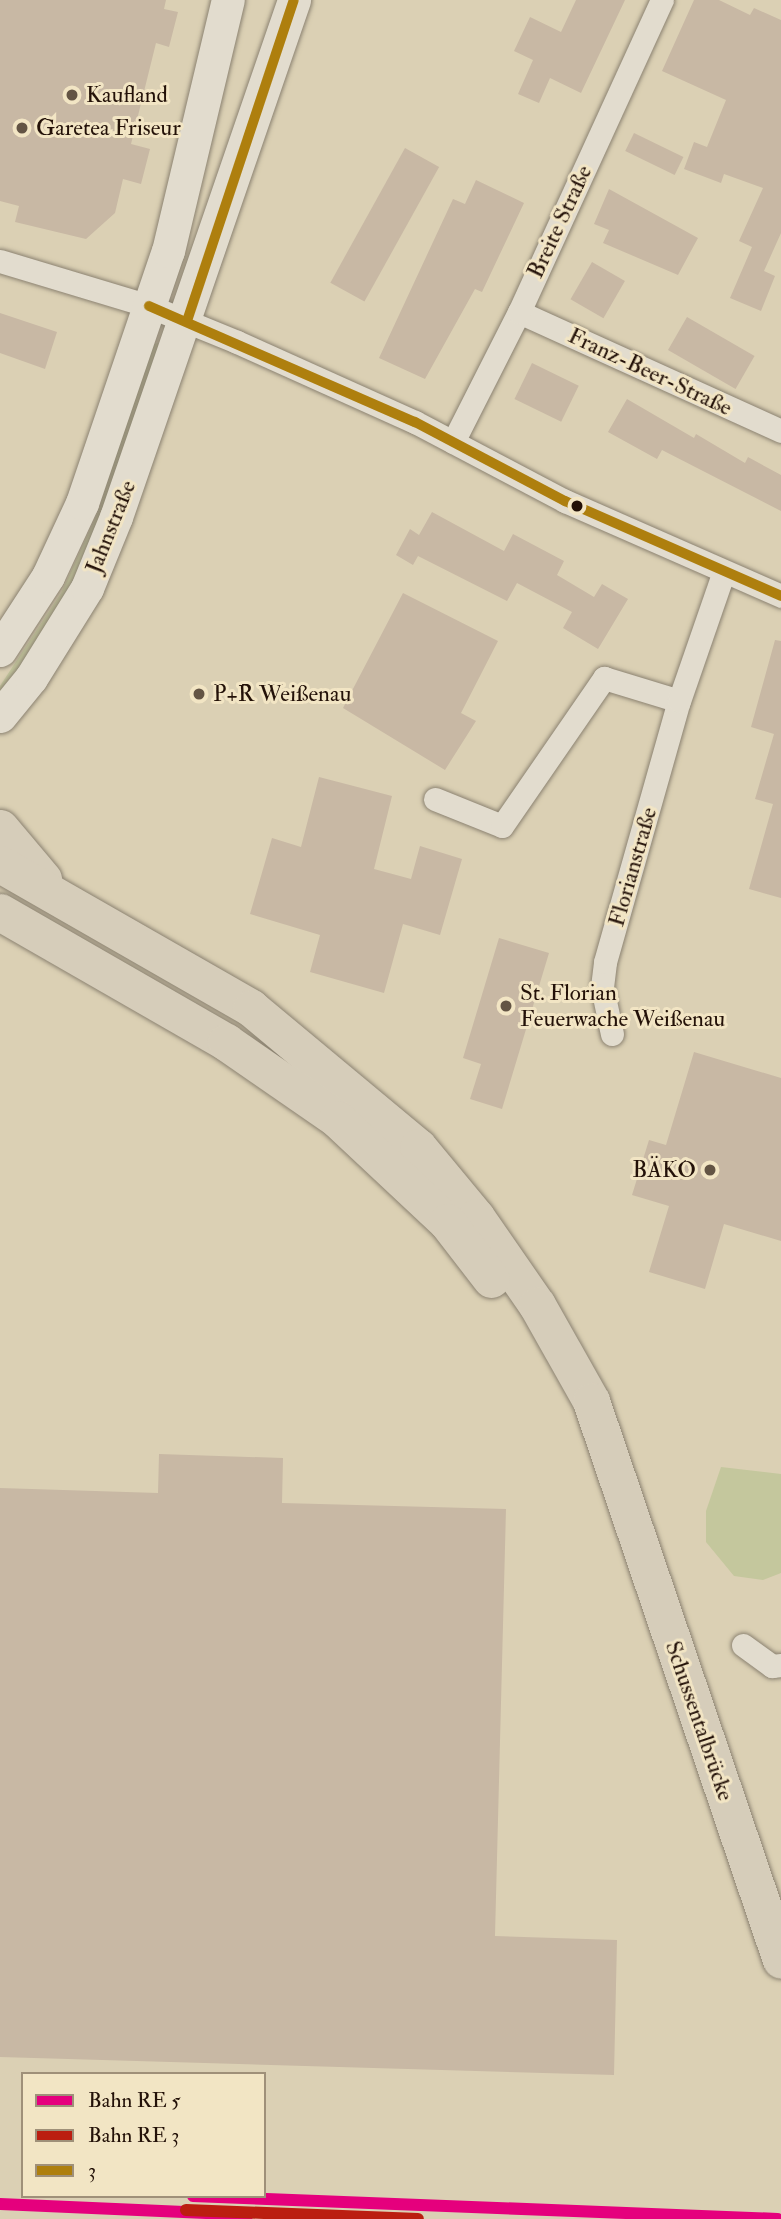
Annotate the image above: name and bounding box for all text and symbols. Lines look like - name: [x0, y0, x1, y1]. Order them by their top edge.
- place label: Kaufland: [86, 81, 168, 109]
- marker: Kaufland: [64, 87, 80, 103]
- place label: Garetea Friseur: [36, 114, 181, 142]
- marker: Garetea Friseur: [14, 120, 30, 136]
- street label: Breite Straße: [522, 161, 598, 283]
- street label: Franz-Beer-Straße: [564, 322, 736, 422]
- street label: Jahnstraße: [80, 477, 142, 577]
- unlabelled marker: [570, 499, 584, 513]
- place label: P+R Weißenau: [213, 680, 351, 708]
- marker: P+R Weißenau: [191, 686, 207, 702]
- street label: Florianstraße: [603, 804, 663, 930]
- place label: St. Florian Feuerwache Weißenau: [520, 979, 725, 1033]
- marker: St. Florian Feuerwache Weißenau: [498, 998, 514, 1014]
- place label: BÄKO: [632, 1156, 696, 1184]
- marker: BÄKO: [702, 1162, 718, 1178]
- street label: Schussentalbrücke: [659, 1638, 739, 1804]
- legend: [21, 2072, 266, 2198]
- text: Bahn RE 5: [88, 2087, 180, 2114]
- text: Bahn RE 3: [88, 2122, 179, 2149]
- text: 3: [88, 2157, 96, 2184]

